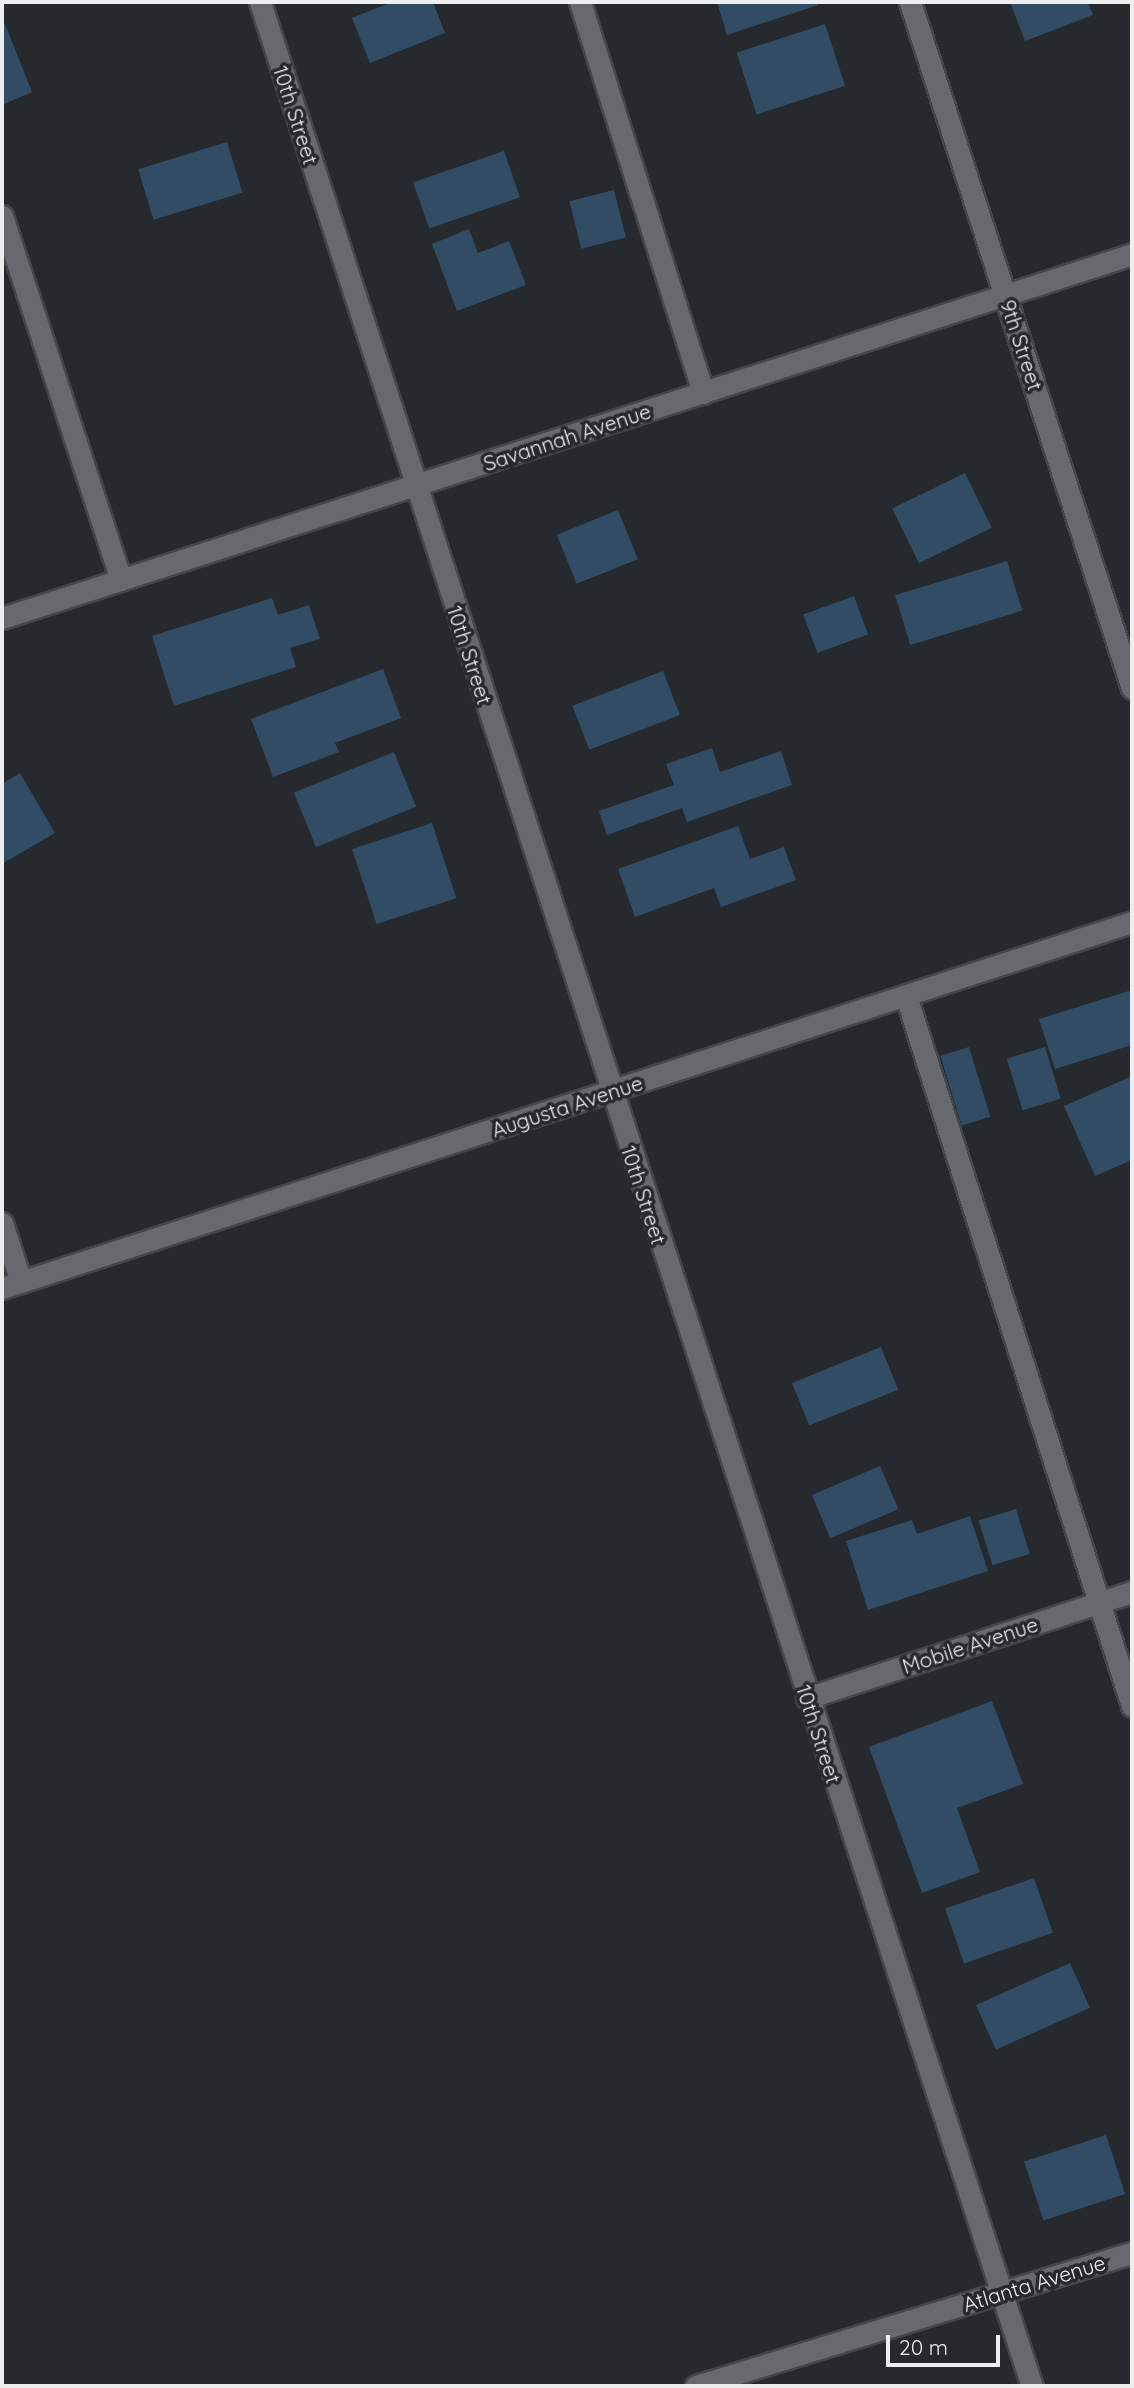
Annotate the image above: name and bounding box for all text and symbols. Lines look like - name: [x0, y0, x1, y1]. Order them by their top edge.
- street label: 10th Street: [268, 62, 324, 168]
- street label: 9th Street: [996, 296, 1048, 394]
- street label: Savannah Avenue: [480, 398, 654, 476]
- street label: 10th Street: [442, 602, 498, 708]
- street label: Augusta Avenue: [488, 1070, 646, 1142]
- street label: 10th Street: [616, 1142, 672, 1248]
- street label: Mobile Avenue: [899, 1611, 1041, 1679]
- street label: 10th Street: [791, 1681, 847, 1787]
- street label: Atlanta Avenue: [960, 2249, 1108, 2317]
- scale bar: [889, 2322, 1003, 2366]
- text: 20 m: [899, 2334, 948, 2360]

